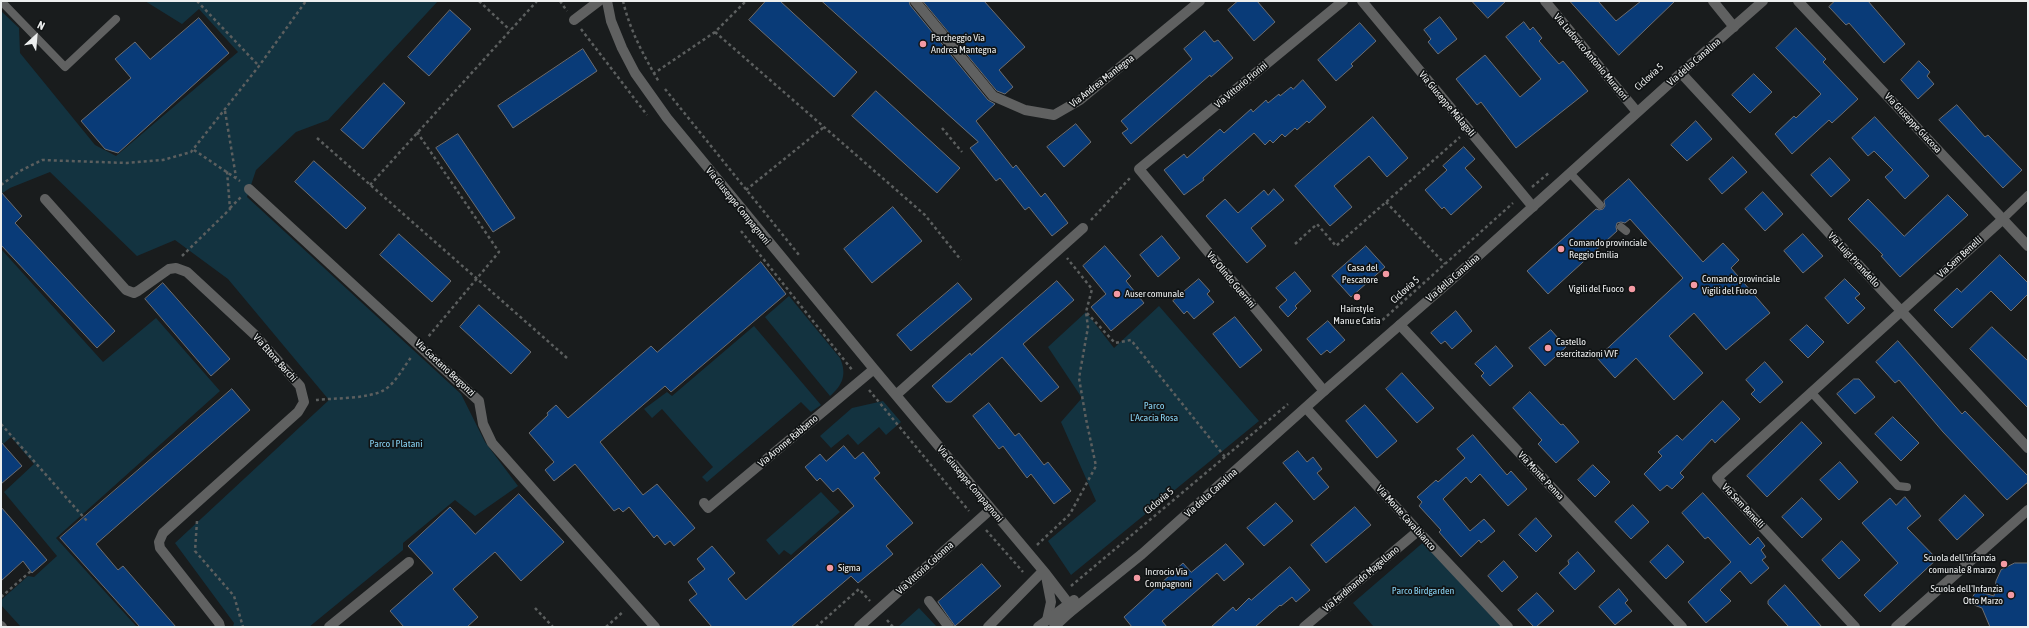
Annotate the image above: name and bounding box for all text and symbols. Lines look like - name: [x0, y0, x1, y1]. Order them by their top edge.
- street label: Via Ludovico Antonio Muratori: [1551, 11, 1631, 103]
- north arrow: [16, 16, 56, 56]
- text: N: [36, 18, 47, 32]
- place label: Parcheggio Via Andrea Mantegna: [931, 32, 996, 56]
- street label: Via della Canalina: [1665, 36, 1723, 88]
- marker: Parcheggio Via Andrea Mantegna: [918, 39, 928, 49]
- street label: Via Andrea Mantegna: [1067, 52, 1137, 110]
- street label: Via Vittorio Fiorini: [1212, 59, 1270, 111]
- street label: Ciclovia 5: [1632, 61, 1666, 93]
- street label: Via Giuseppe Malagoli: [1416, 69, 1478, 139]
- street label: Via Giuseppe Giacosa: [1882, 90, 1944, 156]
- street label: Via Giuseppe Compagnoni: [703, 165, 773, 247]
- street label: Via Luigi Pirandello: [1826, 230, 1882, 290]
- street label: Via Sem Benelli: [1935, 234, 1985, 280]
- place label: Comando provinciale Reggio Emilia: [1569, 237, 1647, 260]
- marker: Comando provinciale Reggio Emilia: [1556, 244, 1566, 254]
- street label: Via Olindo Guerrini: [1204, 249, 1258, 311]
- street label: Via della Canalina: [1424, 252, 1482, 304]
- place label: Casa del Pescatore: [1342, 262, 1378, 286]
- marker: Casa del Pescatore: [1381, 269, 1391, 279]
- place label: Comando provinciale Vigili del Fuoco: [1702, 273, 1780, 296]
- street label: Ciclovia 5: [1388, 274, 1422, 306]
- marker: Comando provinciale Vigili del Fuoco: [1689, 280, 1699, 290]
- place label: Vigili del Fuoco: [1569, 283, 1624, 295]
- marker: Vigili del Fuoco: [1627, 284, 1637, 294]
- place label: Auser comunale: [1125, 288, 1184, 300]
- marker: Auser comunale: [1112, 289, 1122, 299]
- marker: Hairstyle Manu e Catia: [1352, 292, 1362, 302]
- place label: Hairstyle Manu e Catia: [1333, 303, 1381, 326]
- street label: Via Ettore Barchi: [251, 332, 299, 384]
- place label: Castello esercitazioni VVF: [1556, 336, 1618, 360]
- street label: Via Gaetano Bergonzi: [413, 337, 477, 399]
- marker: Castello esercitazioni VVF: [1543, 343, 1553, 353]
- park label: Parco L'Acacia Rosa: [1130, 400, 1178, 424]
- street label: Via Aronne Rabbeno: [756, 412, 820, 470]
- park label: Parco I Platani: [370, 438, 422, 450]
- street label: Via Giuseppe Compagnoni: [935, 443, 1005, 525]
- street label: Via Monte Penna: [1516, 449, 1566, 503]
- street label: Via della Canalina: [1182, 466, 1240, 520]
- street label: Via Sem Benelli: [1719, 481, 1767, 531]
- street label: Via Monte Cavalbianco: [1374, 483, 1438, 553]
- street label: Ciclovia 5: [1142, 485, 1176, 517]
- street label: Via Vittoria Colonna: [894, 539, 956, 597]
- street label: Via Ferdinando Magellano: [1320, 543, 1402, 615]
- place label: Scuola dell'infanzia comunale 8 marzo: [1924, 552, 1996, 576]
- marker: Scuola dell'infanzia comunale 8 marzo: [1999, 559, 2009, 569]
- place label: Sigma: [838, 562, 861, 574]
- marker: Sigma: [825, 563, 835, 573]
- place label: Incrocio Via Compagnoni: [1145, 566, 1192, 590]
- marker: Incrocio Via Compagnoni: [1132, 573, 1142, 583]
- place label: Scuola dell'Infanzia Otto Marzo: [1930, 583, 2003, 606]
- park label: Parco Birdgarden: [1392, 585, 1454, 597]
- marker: Scuola dell'Infanzia Otto Marzo: [2006, 590, 2016, 600]

